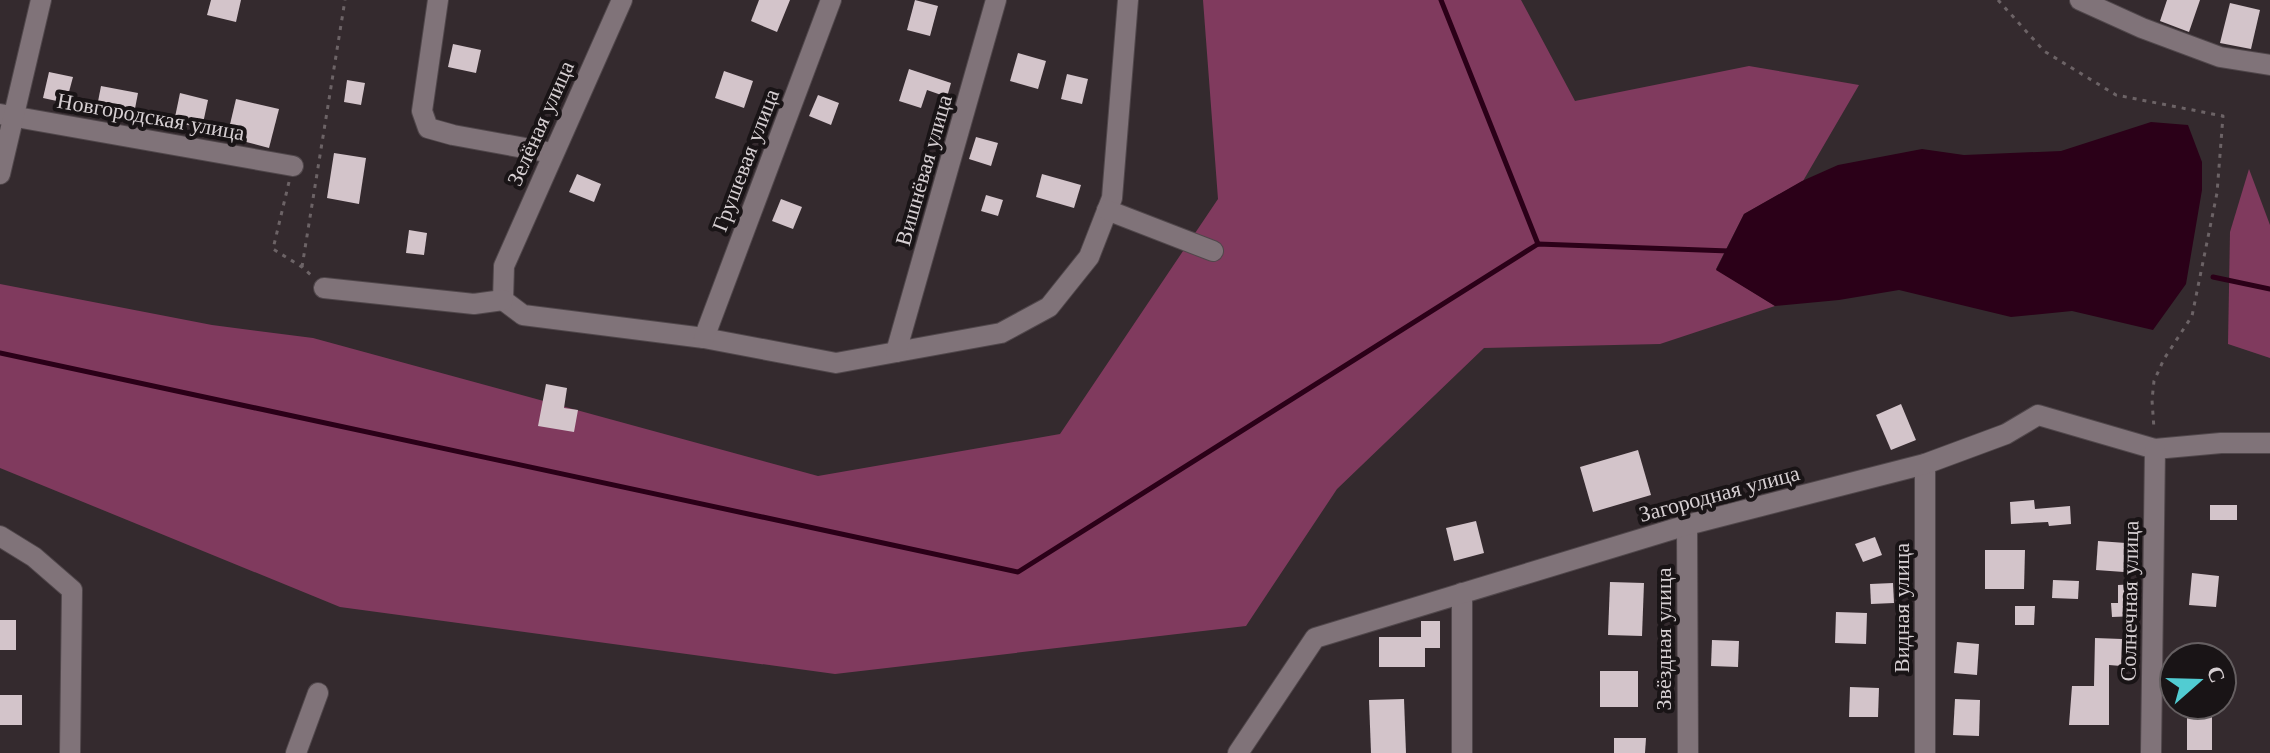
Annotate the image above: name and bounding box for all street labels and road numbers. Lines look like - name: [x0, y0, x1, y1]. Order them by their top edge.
- street label: Зелёная улица: [501, 56, 580, 190]
- street label: Грушевая улица: [706, 85, 785, 235]
- street label: Новгородская улица: [55, 87, 247, 146]
- street label: Вишнёвая улица: [889, 91, 958, 249]
- street label: Загородная улица: [1636, 459, 1803, 528]
- street label: Солнечная улица: [2115, 520, 2144, 682]
- street label: Видная улица: [1888, 543, 1915, 673]
- street label: Звёздная улица: [1650, 567, 1677, 710]

